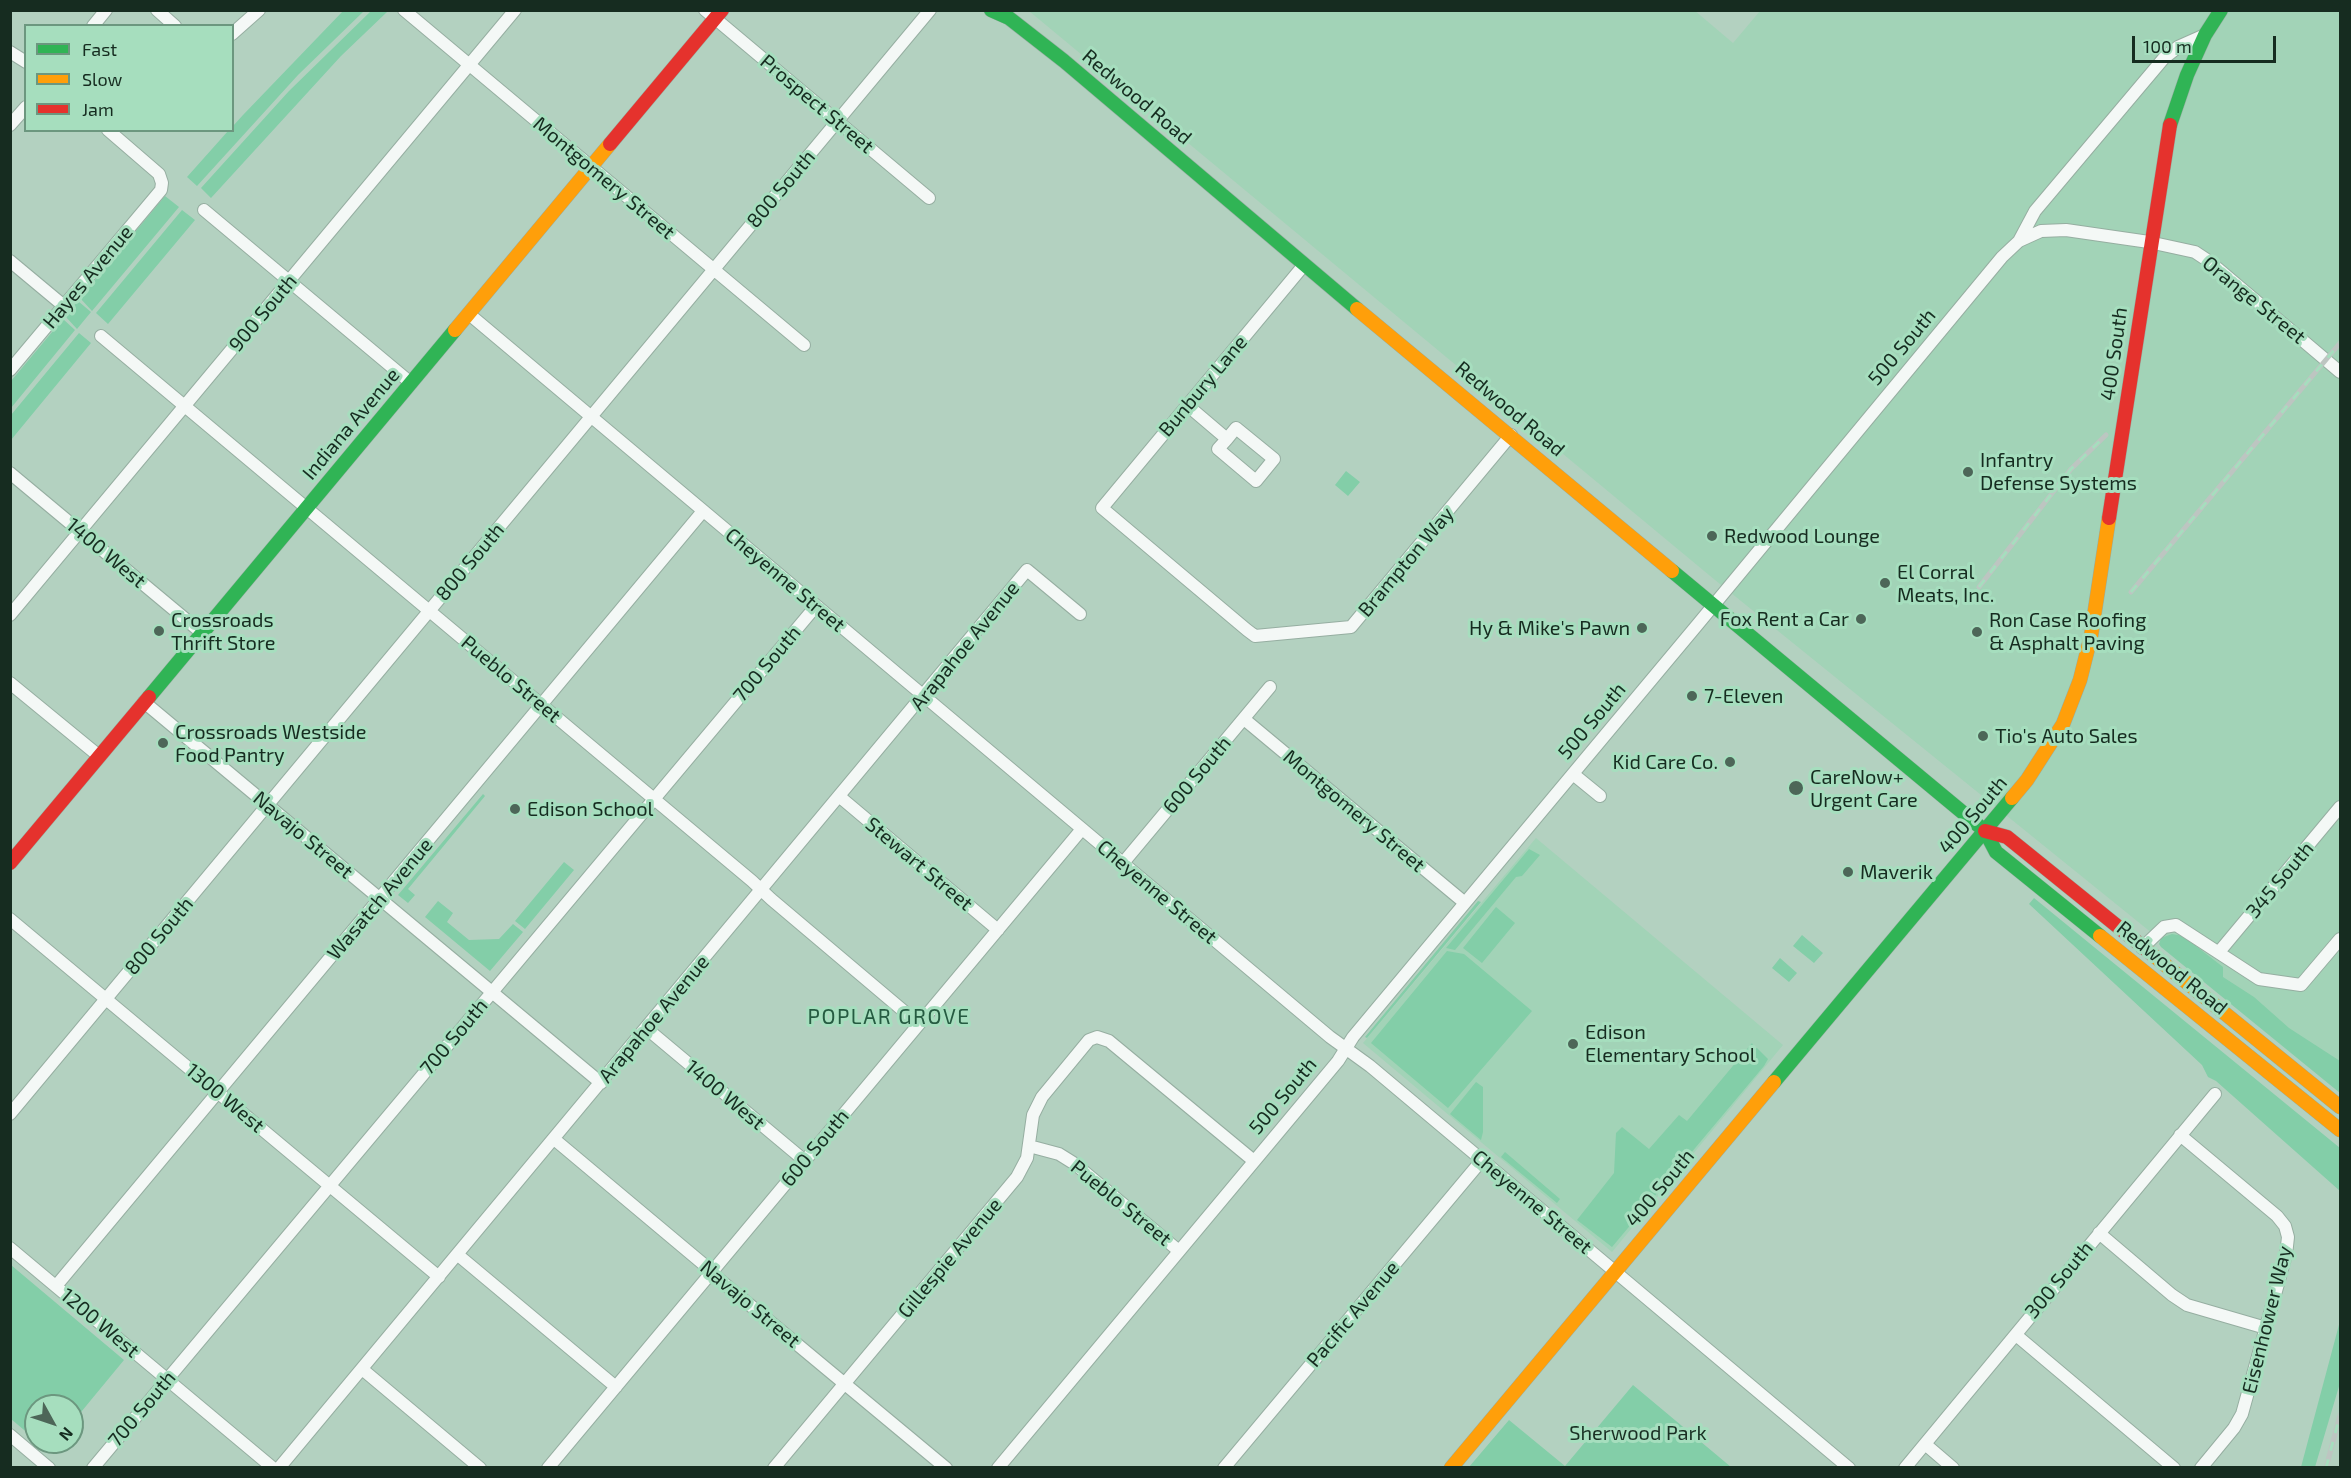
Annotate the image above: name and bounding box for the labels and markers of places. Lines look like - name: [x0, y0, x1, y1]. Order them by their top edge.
- place label: Infantry Defense Systems: [1980, 448, 2137, 495]
- marker: Infantry Defense Systems: [1961, 465, 1975, 479]
- place label: Redwood Lounge: [1724, 524, 1880, 548]
- marker: Redwood Lounge: [1705, 529, 1719, 543]
- place label: El Corral Meats, Inc.: [1897, 560, 1994, 607]
- marker: El Corral Meats, Inc.: [1878, 576, 1892, 590]
- place label: Fox Rent a Car: [1720, 607, 1849, 631]
- place label: Crossroads Thrift Store: [171, 608, 275, 655]
- place label: Ron Case Roofing & Asphalt Paving: [1989, 608, 2146, 655]
- marker: Fox Rent a Car: [1854, 612, 1868, 626]
- place label: Hy & Mike's Pawn: [1469, 616, 1630, 640]
- marker: Hy & Mike's Pawn: [1635, 621, 1649, 635]
- marker: Crossroads Thrift Store: [152, 624, 166, 638]
- marker: Ron Case Roofing & Asphalt Paving: [1970, 625, 1984, 639]
- place label: 7-Eleven: [1704, 684, 1783, 708]
- marker: 7-Eleven: [1685, 689, 1699, 703]
- place label: Crossroads Westside Food Pantry: [175, 720, 366, 767]
- place label: Tio's Auto Sales: [1995, 724, 2138, 748]
- marker: Tio's Auto Sales: [1976, 729, 1990, 743]
- marker: Crossroads Westside Food Pantry: [156, 736, 170, 750]
- place label: Kid Care Co.: [1613, 750, 1718, 774]
- marker: Kid Care Co.: [1723, 755, 1737, 769]
- place label: CareNow+ Urgent Care: [1810, 765, 1918, 812]
- marker: CareNow+ Urgent Care: [1787, 779, 1805, 797]
- place label: Edison School: [527, 797, 653, 821]
- marker: Edison School: [508, 802, 522, 816]
- place label: Maverik: [1860, 860, 1933, 884]
- marker: Maverik: [1841, 865, 1855, 879]
- place label: Edison Elementary School: [1585, 1020, 1756, 1067]
- marker: Edison Elementary School: [1566, 1037, 1580, 1051]

